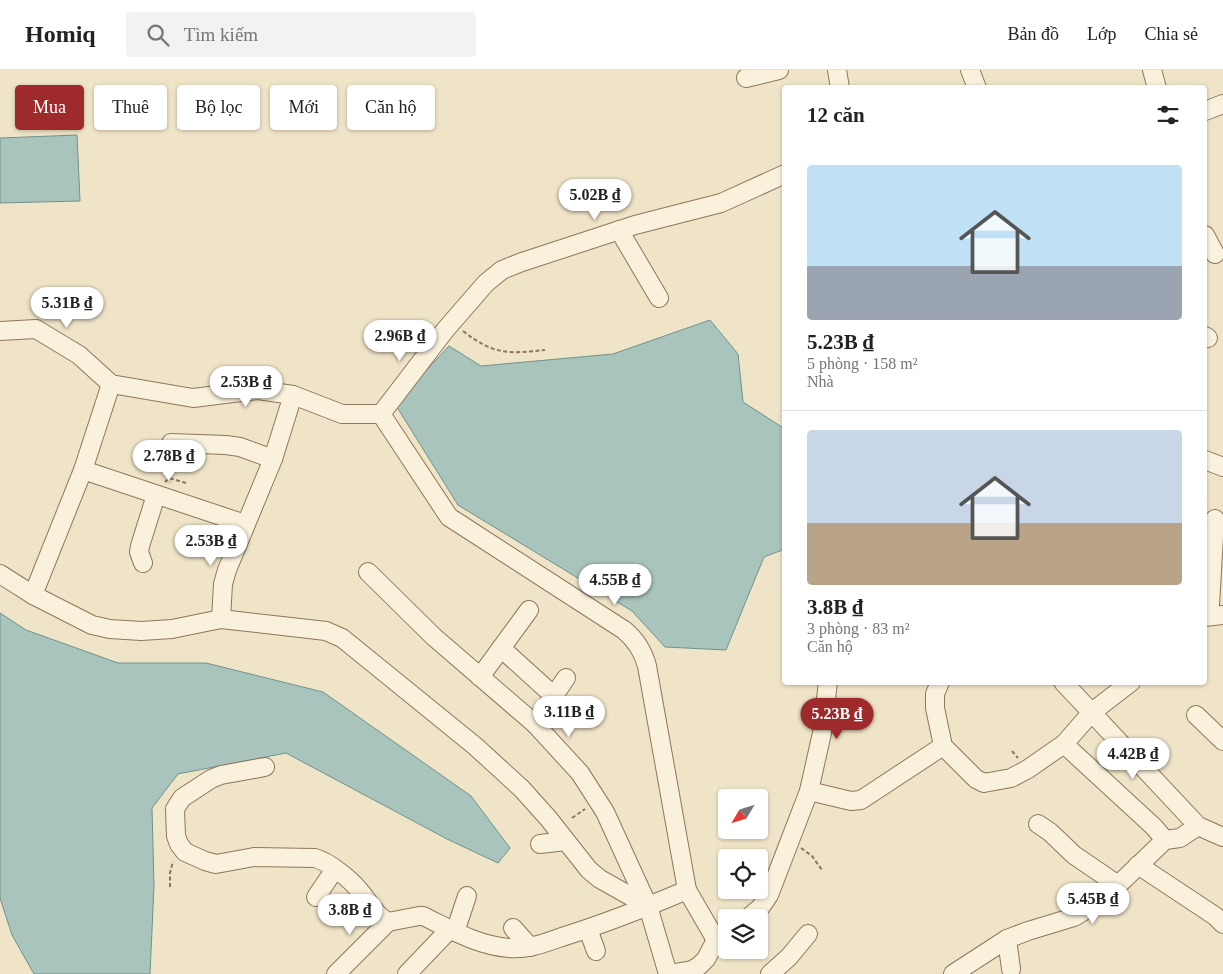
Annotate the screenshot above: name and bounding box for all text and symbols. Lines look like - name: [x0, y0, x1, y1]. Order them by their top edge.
- search box: [126, 12, 476, 57]
- text: Homiq: [25, 21, 96, 47]
- icon: search: [144, 21, 172, 49]
- text: Tìm kiếm: [184, 24, 258, 45]
- text: Bản đồ: [1007, 24, 1059, 44]
- text: Lớp: [1087, 24, 1117, 44]
- text: Chia sẻ: [1145, 24, 1198, 44]
- chip: Mua: [15, 85, 84, 130]
- chip: Thuê: [94, 85, 167, 130]
- chip: Bộ lọc: [177, 85, 260, 130]
- chip: Mới: [270, 85, 337, 130]
- chip: Căn hộ: [347, 85, 435, 130]
- icon: filters: [1154, 101, 1182, 129]
- text: 12 căn: [807, 103, 865, 127]
- pin: 5.02B ₫: [549, 178, 641, 221]
- text: 5.02B ₫: [570, 186, 620, 203]
- icon: home: [950, 197, 1040, 287]
- pin: 5.31B ₫: [21, 286, 113, 329]
- text: 5.31B ₫: [42, 294, 92, 311]
- pin: 2.96B ₫: [354, 320, 446, 362]
- text: 2.96B ₫: [375, 327, 425, 344]
- text: 5.23B ₫: [807, 330, 874, 354]
- text: 5 phòng · 158 m²: [807, 355, 918, 372]
- pin: 2.53B ₫: [200, 366, 292, 408]
- text: 2.53B ₫: [221, 373, 271, 390]
- text: Nhà: [807, 373, 834, 390]
- pin: 2.78B ₫: [123, 440, 215, 482]
- text: 2.78B ₫: [144, 447, 194, 464]
- icon: home: [950, 463, 1040, 553]
- pin: 2.53B ₫: [165, 524, 257, 567]
- text: 2.53B ₫: [186, 532, 236, 549]
- pin: 4.55B ₫: [569, 564, 661, 606]
- text: 4.55B ₫: [590, 571, 640, 588]
- text: 3.8B ₫: [807, 595, 863, 619]
- text: 3 phòng · 83 m²: [807, 620, 910, 637]
- text: Căn hộ: [807, 638, 853, 655]
- pin: 3.11B ₫: [523, 696, 615, 738]
- pin: 5.23B ₫: [791, 698, 883, 740]
- text: 3.11B ₫: [544, 703, 594, 720]
- text: 5.23B ₫: [812, 705, 862, 722]
- pin: 4.42B ₫: [1087, 738, 1179, 780]
- text: 4.42B ₫: [1108, 745, 1158, 762]
- north arrow: [718, 789, 768, 839]
- map controls: [718, 789, 768, 959]
- button: locate: [718, 849, 768, 899]
- pin: 5.45B ₫: [1047, 882, 1139, 925]
- text: 5.45B ₫: [1068, 890, 1118, 907]
- pin: 3.8B ₫: [309, 894, 391, 936]
- text: 3.8B ₫: [329, 901, 371, 918]
- button: layers: [718, 909, 768, 959]

